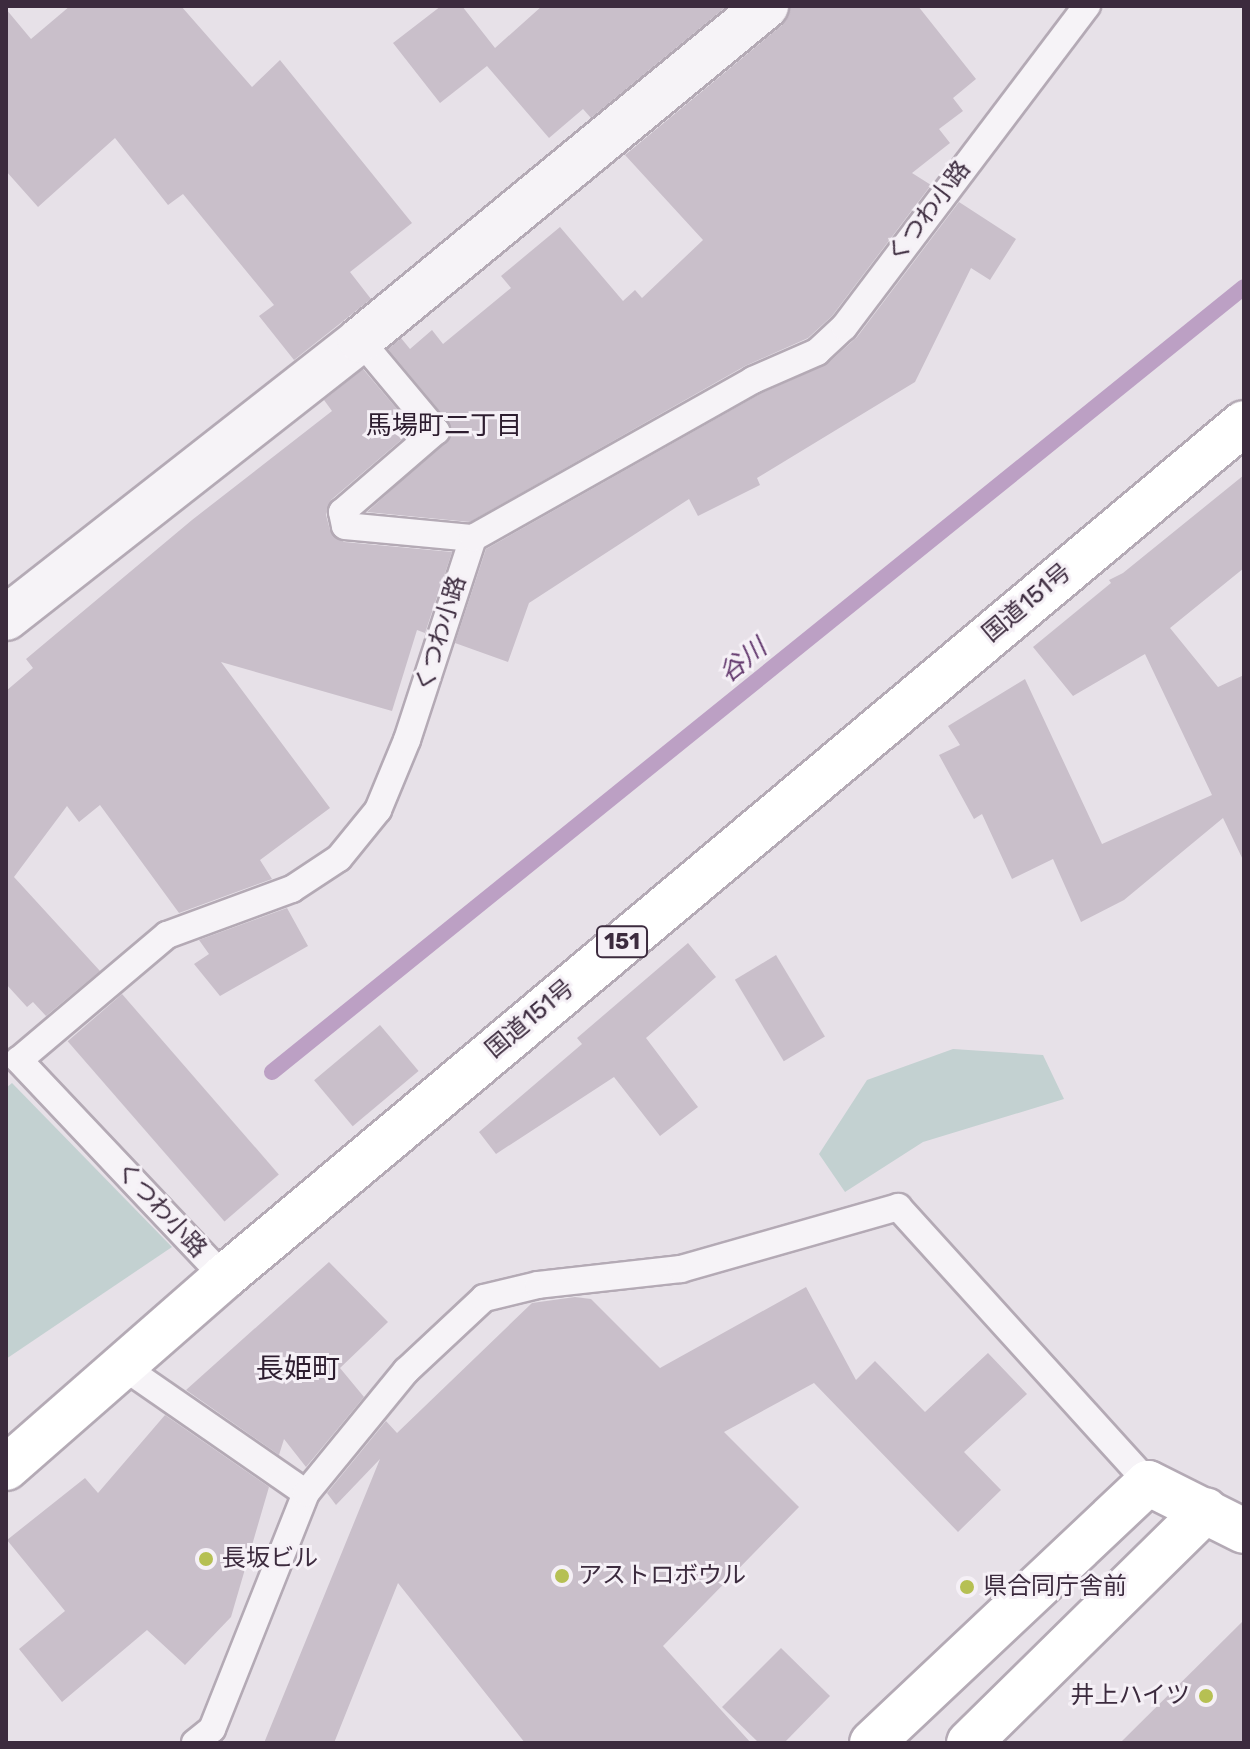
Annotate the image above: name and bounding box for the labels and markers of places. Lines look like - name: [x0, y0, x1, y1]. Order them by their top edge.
- place label: 長坂ビル: [222, 1545, 318, 1573]
- marker: 長坂ビル: [197, 1550, 215, 1568]
- place label: アストロボウル: [578, 1562, 746, 1590]
- marker: アストロボウル: [553, 1567, 571, 1585]
- place label: 県合同庁舎前: [983, 1573, 1127, 1601]
- marker: 県合同庁舎前: [958, 1578, 976, 1596]
- place label: 井上ハイツ: [1070, 1682, 1190, 1710]
- marker: 井上ハイツ: [1197, 1687, 1215, 1705]

